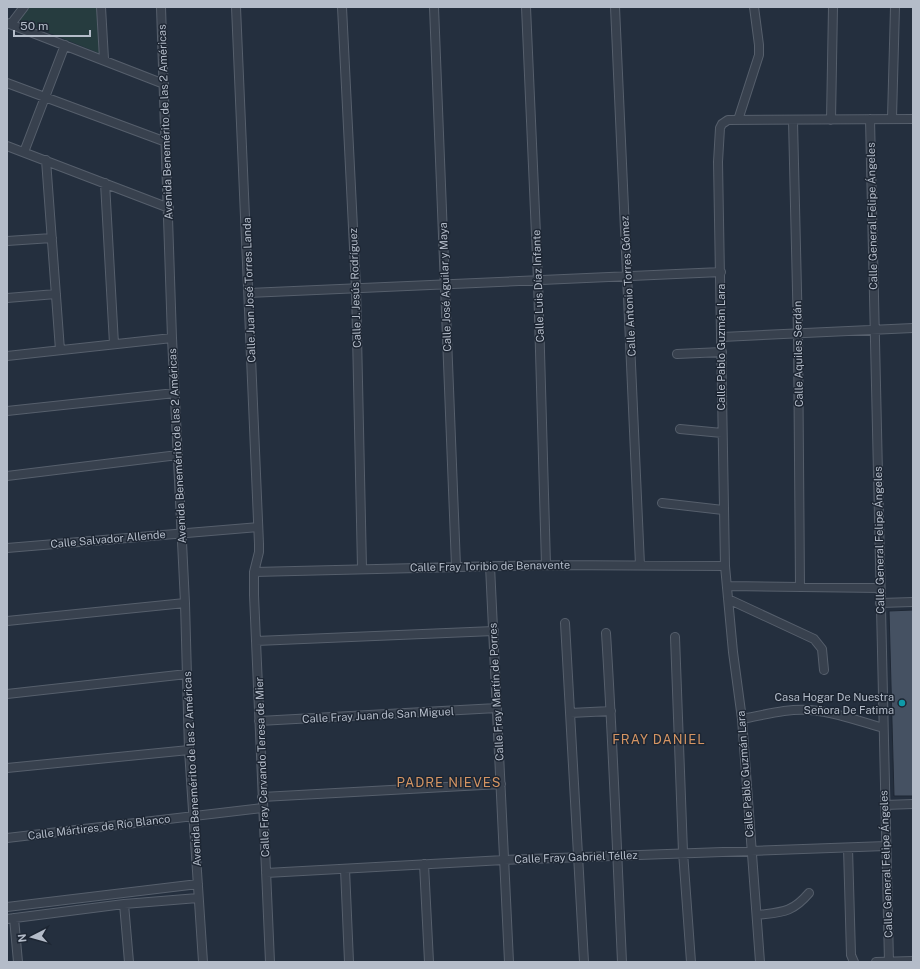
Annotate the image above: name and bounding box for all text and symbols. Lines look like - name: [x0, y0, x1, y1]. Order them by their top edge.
- scale bar: [14, 12, 90, 38]
- text: 50 m: [20, 19, 48, 33]
- street label: Avenida Benemérito de las 2 Américas: [156, 24, 174, 220]
- street label: Calle General Felipe Ángeles: [864, 142, 879, 290]
- street label: Calle Antonio Torres Gómez: [618, 215, 638, 357]
- street label: Calle Juan José Torres Landa: [240, 217, 258, 363]
- street label: Calle José Aguilar y Maya: [437, 222, 453, 352]
- street label: Calle J. Jesús Rodríguez: [347, 228, 363, 348]
- street label: Calle Luis Díaz Infante: [530, 229, 546, 343]
- street label: Calle Pablo Guzmán Lara: [715, 284, 727, 410]
- street label: Calle Aquiles Serdán: [791, 301, 805, 407]
- street label: Avenida Benemérito de las 2 Américas: [166, 348, 188, 544]
- street label: Calle General Felipe Ángeles: [871, 466, 886, 614]
- street label: Calle Salvador Allende: [50, 528, 166, 550]
- street label: Calle Fray Toribio de Benavente: [410, 559, 570, 573]
- street label: Calle Fray Martín de Porres: [486, 622, 506, 761]
- street label: Avenida Benemérito de las 2 Américas: [181, 671, 203, 867]
- street label: Calle Fray Cervando Teresa de Mier: [253, 677, 271, 857]
- place label: Casa Hogar De Nuestra Señora De Fatima: [775, 691, 894, 716]
- marker: Casa Hogar De Nuestra Señora De Fatima: [897, 698, 907, 708]
- street label: Calle Fray Juan de San Miguel: [302, 705, 454, 725]
- street label: Calle Pablo Guzmán Lara: [735, 710, 755, 838]
- district label: FRAY DANIEL: [612, 732, 706, 747]
- district label: PADRE NIEVES: [397, 775, 501, 790]
- street label: Calle General Felipe Ángeles: [876, 790, 895, 938]
- street label: Calle Mártires de Río Blanco: [27, 812, 171, 842]
- street label: Calle Fray Gabriel Téllez: [514, 849, 638, 865]
- north arrow: [12, 917, 52, 957]
- text: N: [16, 933, 28, 943]

